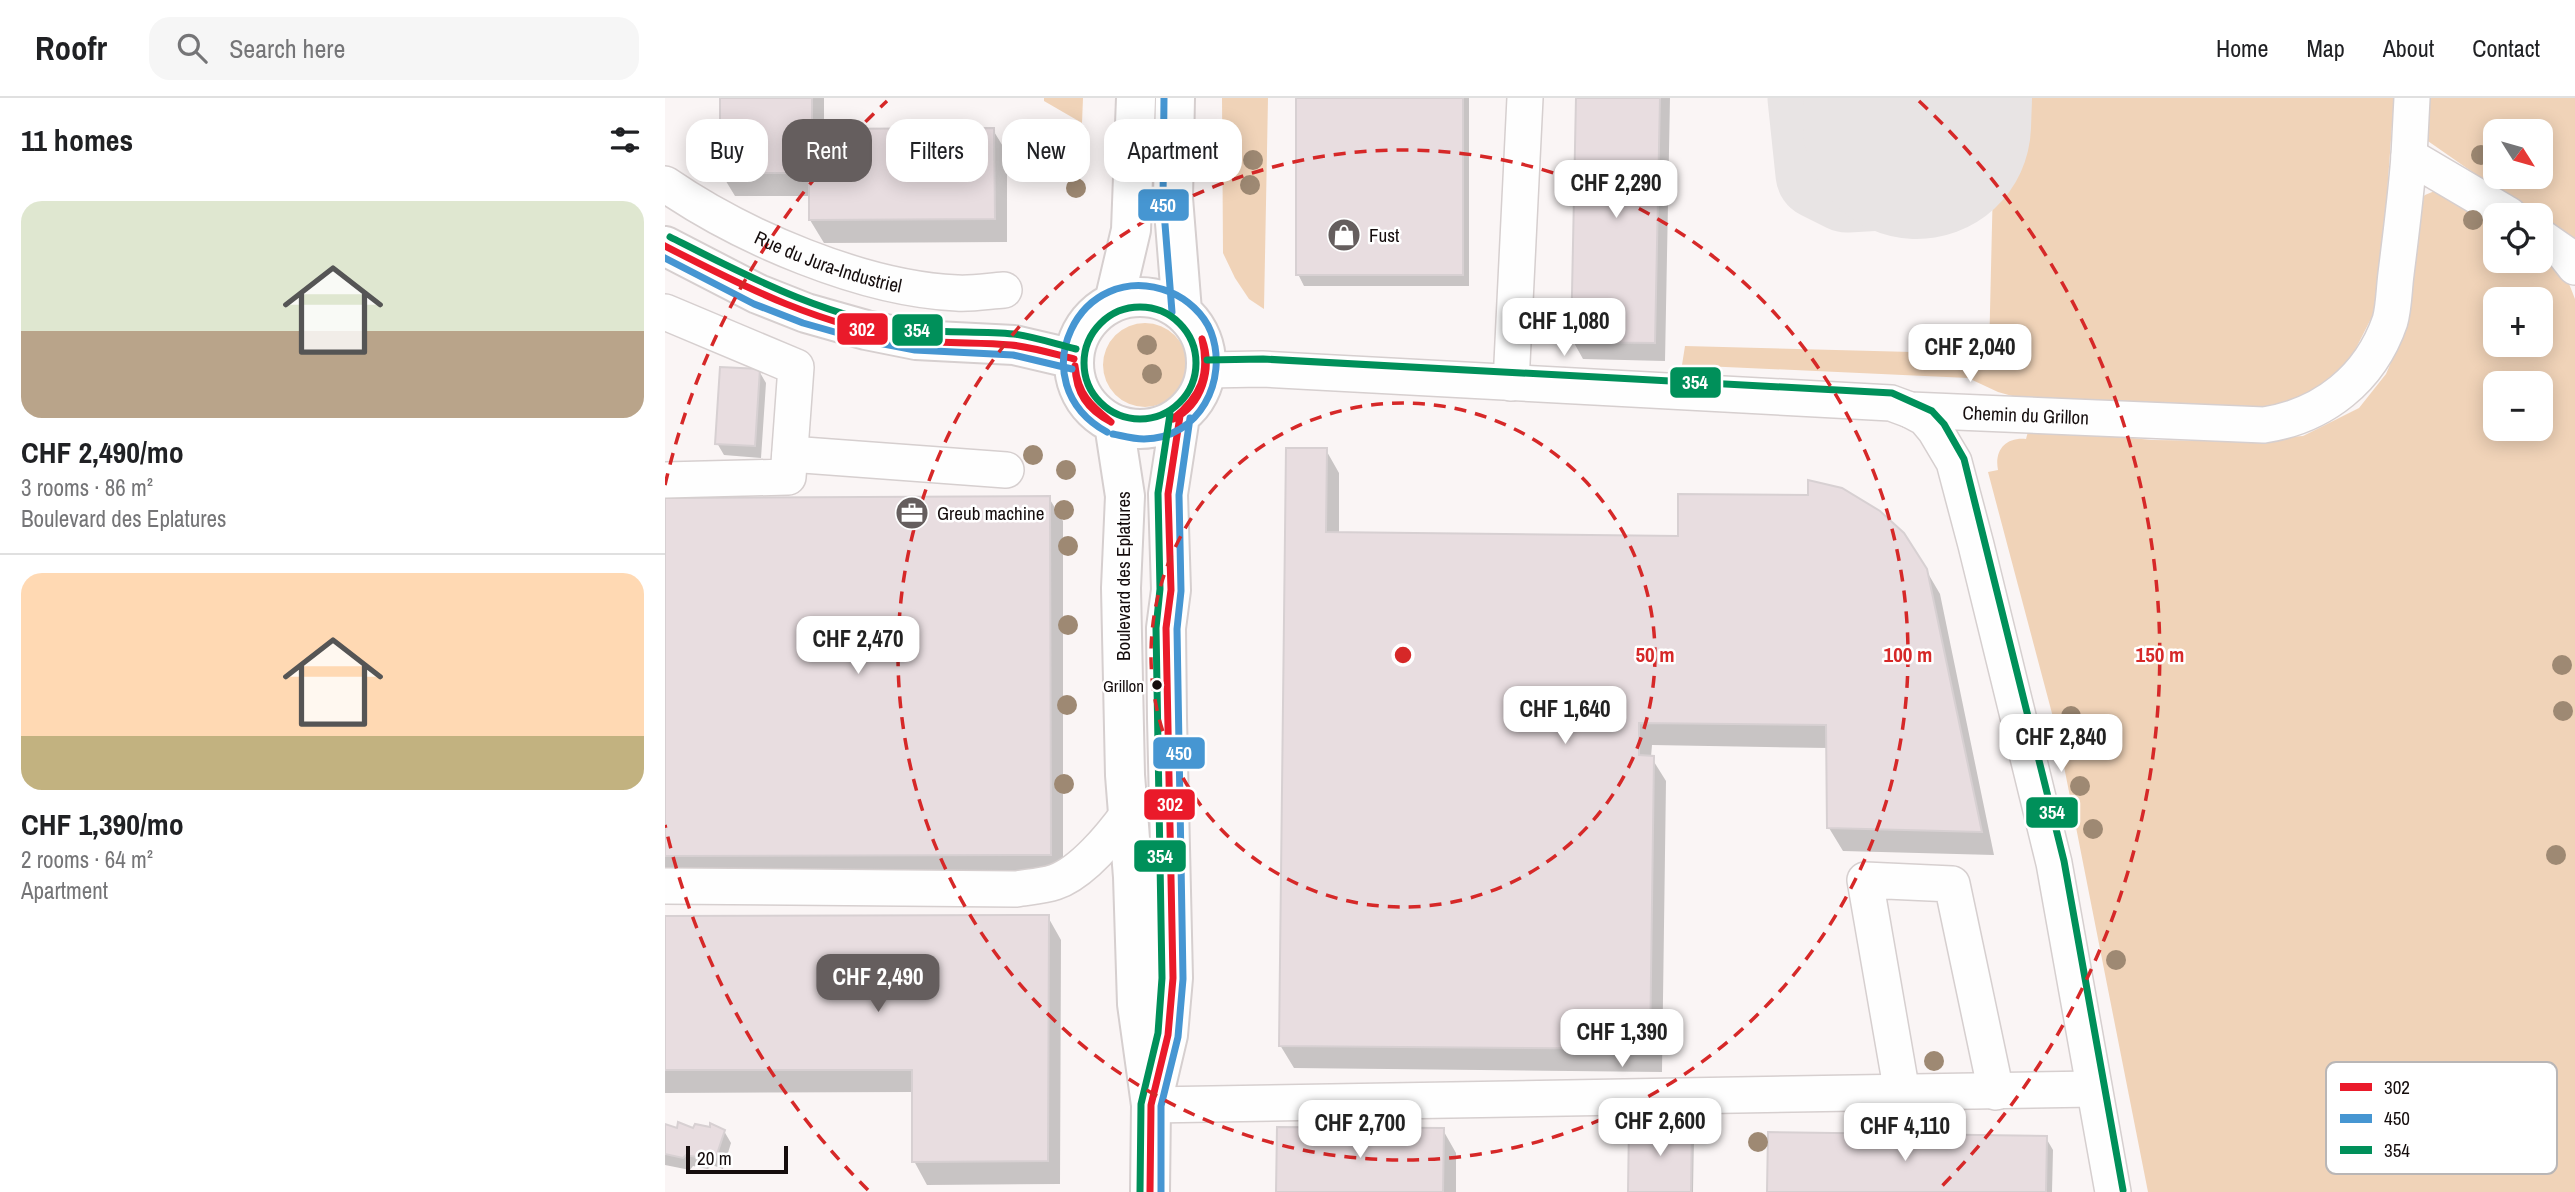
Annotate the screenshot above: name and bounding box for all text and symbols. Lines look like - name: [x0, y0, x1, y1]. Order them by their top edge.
- search box: [149, 17, 639, 80]
- text: Roofr: [35, 26, 107, 70]
- icon: search: [173, 29, 211, 67]
- text: Search here: [229, 31, 345, 66]
- text: Home: [2216, 32, 2268, 64]
- text: Map: [2306, 32, 2345, 64]
- text: About: [2383, 32, 2434, 64]
- text: Contact: [2472, 32, 2540, 64]
- chip: Buy: [686, 119, 768, 182]
- chip: Rent: [782, 119, 872, 182]
- chip: Filters: [886, 119, 988, 182]
- chip: New: [1002, 119, 1090, 182]
- chip: Apartment: [1104, 119, 1242, 182]
- north arrow: [2483, 119, 2553, 189]
- map controls: [2483, 119, 2553, 441]
- text: 11 homes: [21, 120, 133, 160]
- icon: filters: [606, 121, 644, 159]
- pin: CHF 2,290: [1536, 160, 1696, 220]
- text: CHF 2,290: [1570, 167, 1662, 198]
- line badge: 450: [1137, 188, 1190, 222]
- text: 450: [1150, 192, 1176, 218]
- button: locate: [2483, 203, 2553, 273]
- shop icon: Fust: [1325, 216, 1363, 254]
- place label: Fust: [1369, 222, 1400, 248]
- street label: Rue du Jura-Industriel: [750, 224, 904, 299]
- icon: home: [270, 247, 396, 373]
- button: +: [2483, 287, 2553, 357]
- pin: CHF 1,080: [1484, 299, 1644, 358]
- text: CHF 1,080: [1518, 305, 1610, 336]
- line badge: 302: [836, 312, 889, 346]
- line badge: 354: [891, 313, 944, 347]
- text: 302: [849, 316, 875, 342]
- text: 354: [904, 317, 930, 343]
- pin: CHF 2,040: [1890, 324, 2050, 384]
- text: CHF 2,040: [1924, 331, 2016, 362]
- line badge: 354: [1669, 366, 1722, 399]
- text: 354: [1682, 369, 1708, 395]
- button: −: [2483, 371, 2553, 441]
- street label: Chemin du Grillon: [1962, 399, 2089, 431]
- text: CHF 2,490/mo: [21, 432, 184, 472]
- text: 3 rooms · 86 m²: [21, 472, 153, 503]
- street label: Boulevard des Eplatures: [1110, 491, 1136, 661]
- office icon: Greub machine: [893, 494, 931, 532]
- place label: Greub machine: [937, 500, 1044, 526]
- text: Boulevard des Eplatures: [21, 503, 226, 534]
- pin: CHF 2,470: [778, 616, 938, 676]
- icon: home: [270, 619, 396, 745]
- text: CHF 2,470: [812, 623, 904, 654]
- text: 50 m: [1635, 640, 1675, 669]
- text: 100 m: [1884, 640, 1932, 669]
- text: 150 m: [2136, 640, 2184, 669]
- centre of rings: [1391, 643, 1415, 667]
- place label: Grillon: [1103, 674, 1144, 697]
- marker: Grillon: [1150, 678, 1164, 692]
- pin: CHF 1,640: [1485, 686, 1645, 746]
- text: CHF 1,640: [1519, 693, 1611, 724]
- pin: CHF 2,840: [1981, 714, 2141, 774]
- text: CHF 2,840: [2015, 721, 2107, 752]
- line badge: 450: [1152, 736, 1206, 770]
- text: 450: [1166, 740, 1192, 766]
- line badge: 302: [1143, 788, 1196, 821]
- text: 302: [1157, 791, 1183, 817]
- line badge: 354: [2025, 796, 2079, 829]
- text: 354: [2039, 799, 2065, 825]
- text: CHF 1,390/mo: [21, 804, 184, 844]
- line badge: 354: [1133, 839, 1187, 873]
- text: 354: [1147, 843, 1173, 869]
- text: 2 rooms · 64 m²: [21, 844, 153, 875]
- text: Apartment: [21, 875, 108, 906]
- pin: CHF 2,490: [798, 954, 958, 1014]
- text: CHF 2,490: [832, 961, 924, 992]
- pin: CHF 1,390: [1542, 1010, 1702, 1069]
- text: CHF 1,390: [1576, 1016, 1668, 1047]
- legend: [2326, 1062, 2557, 1174]
- text: 302: [2384, 1074, 2410, 1100]
- pin: CHF 2,600: [1580, 1098, 1740, 1158]
- pin: CHF 2,700: [1280, 1100, 1440, 1160]
- pin: CHF 4,110: [1825, 1104, 1985, 1163]
- text: CHF 2,600: [1614, 1105, 1706, 1136]
- text: 450: [2384, 1105, 2410, 1131]
- text: CHF 2,700: [1314, 1107, 1406, 1138]
- text: CHF 4,110: [1860, 1110, 1950, 1141]
- text: 354: [2384, 1137, 2410, 1163]
- scale bar: [686, 1143, 787, 1175]
- text: 20 m: [697, 1145, 732, 1171]

